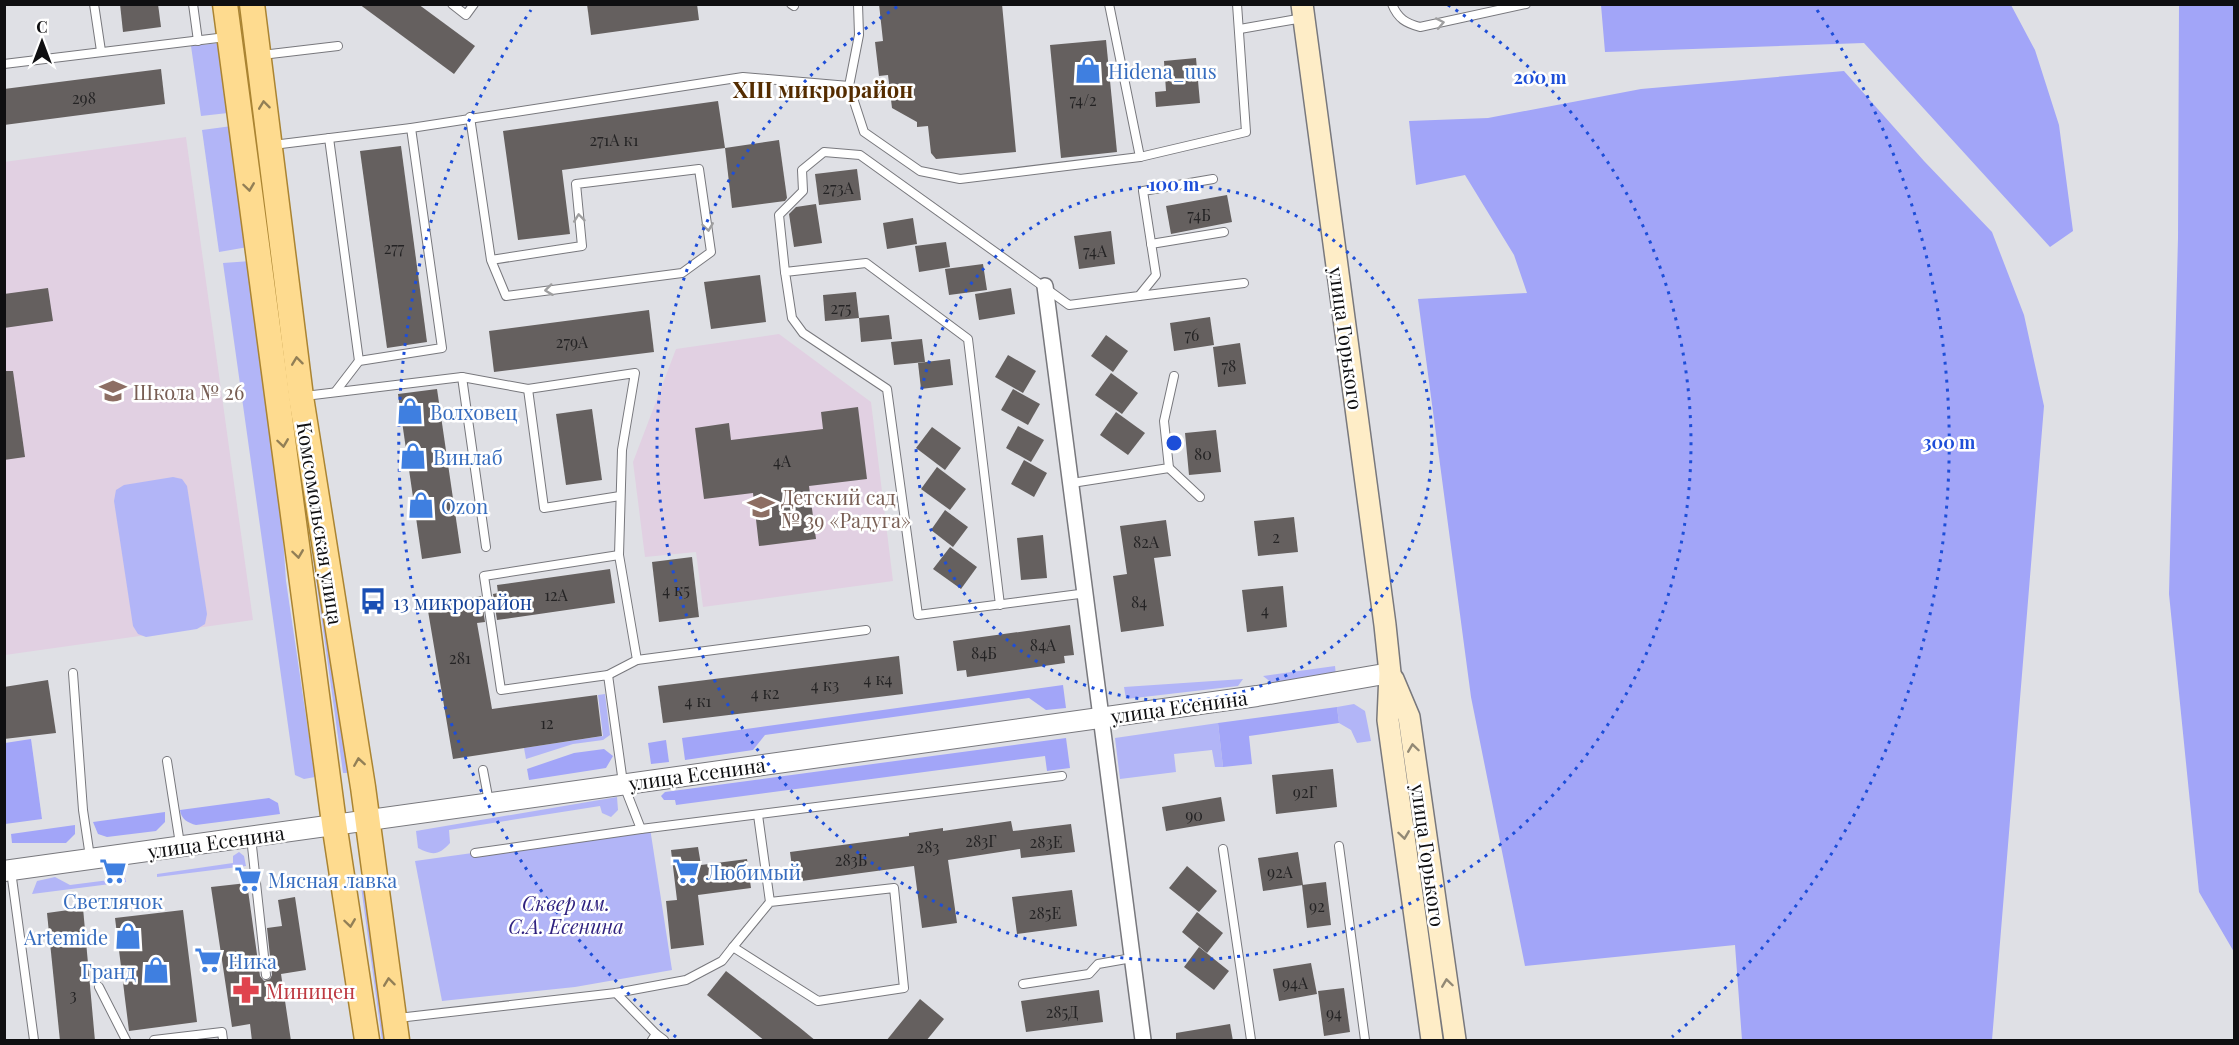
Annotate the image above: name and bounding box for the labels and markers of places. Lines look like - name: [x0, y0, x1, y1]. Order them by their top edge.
- shop icon: Hidena_uus: [1073, 55, 1103, 85]
- place label: Hidena_uus: [1108, 57, 1217, 84]
- school or university icon: Школа № 26: [98, 376, 128, 406]
- place label: Школа № 26: [133, 378, 244, 405]
- shop icon: Волховец: [395, 396, 425, 426]
- place label: Волховец: [430, 398, 518, 425]
- centre of rings: [1164, 433, 1184, 453]
- shop icon: Винлаб: [398, 441, 428, 471]
- place label: Винлаб: [433, 443, 503, 470]
- place label: Детский сад № 39 «Радуга»: [781, 483, 911, 533]
- shop icon: Ozon: [406, 490, 436, 520]
- place label: Ozon: [441, 492, 488, 519]
- school or university icon: Детский сад № 39 «Радуга»: [746, 492, 776, 522]
- bus stop icon: 13 микрорайон: [358, 586, 388, 616]
- place label: 13 микрорайон: [393, 588, 532, 615]
- supermarket icon: Светлячок: [98, 856, 128, 886]
- supermarket icon: Любимый: [671, 856, 701, 886]
- place label: Любимый: [705, 858, 801, 885]
- supermarket icon: Мясная лавка: [233, 864, 263, 894]
- place label: Мясная лавка: [268, 866, 397, 893]
- place label: Светлячок: [63, 887, 164, 914]
- shop icon: Artemide: [113, 921, 143, 951]
- place label: Artemide: [23, 923, 108, 950]
- supermarket icon: Ника: [193, 945, 223, 975]
- place label: Ника: [228, 947, 277, 974]
- shop icon: Гранд: [141, 955, 171, 985]
- place label: Гранд: [81, 957, 137, 984]
- pharmacy icon: Миницен: [231, 975, 261, 1005]
- place label: Миницен: [266, 977, 355, 1004]

